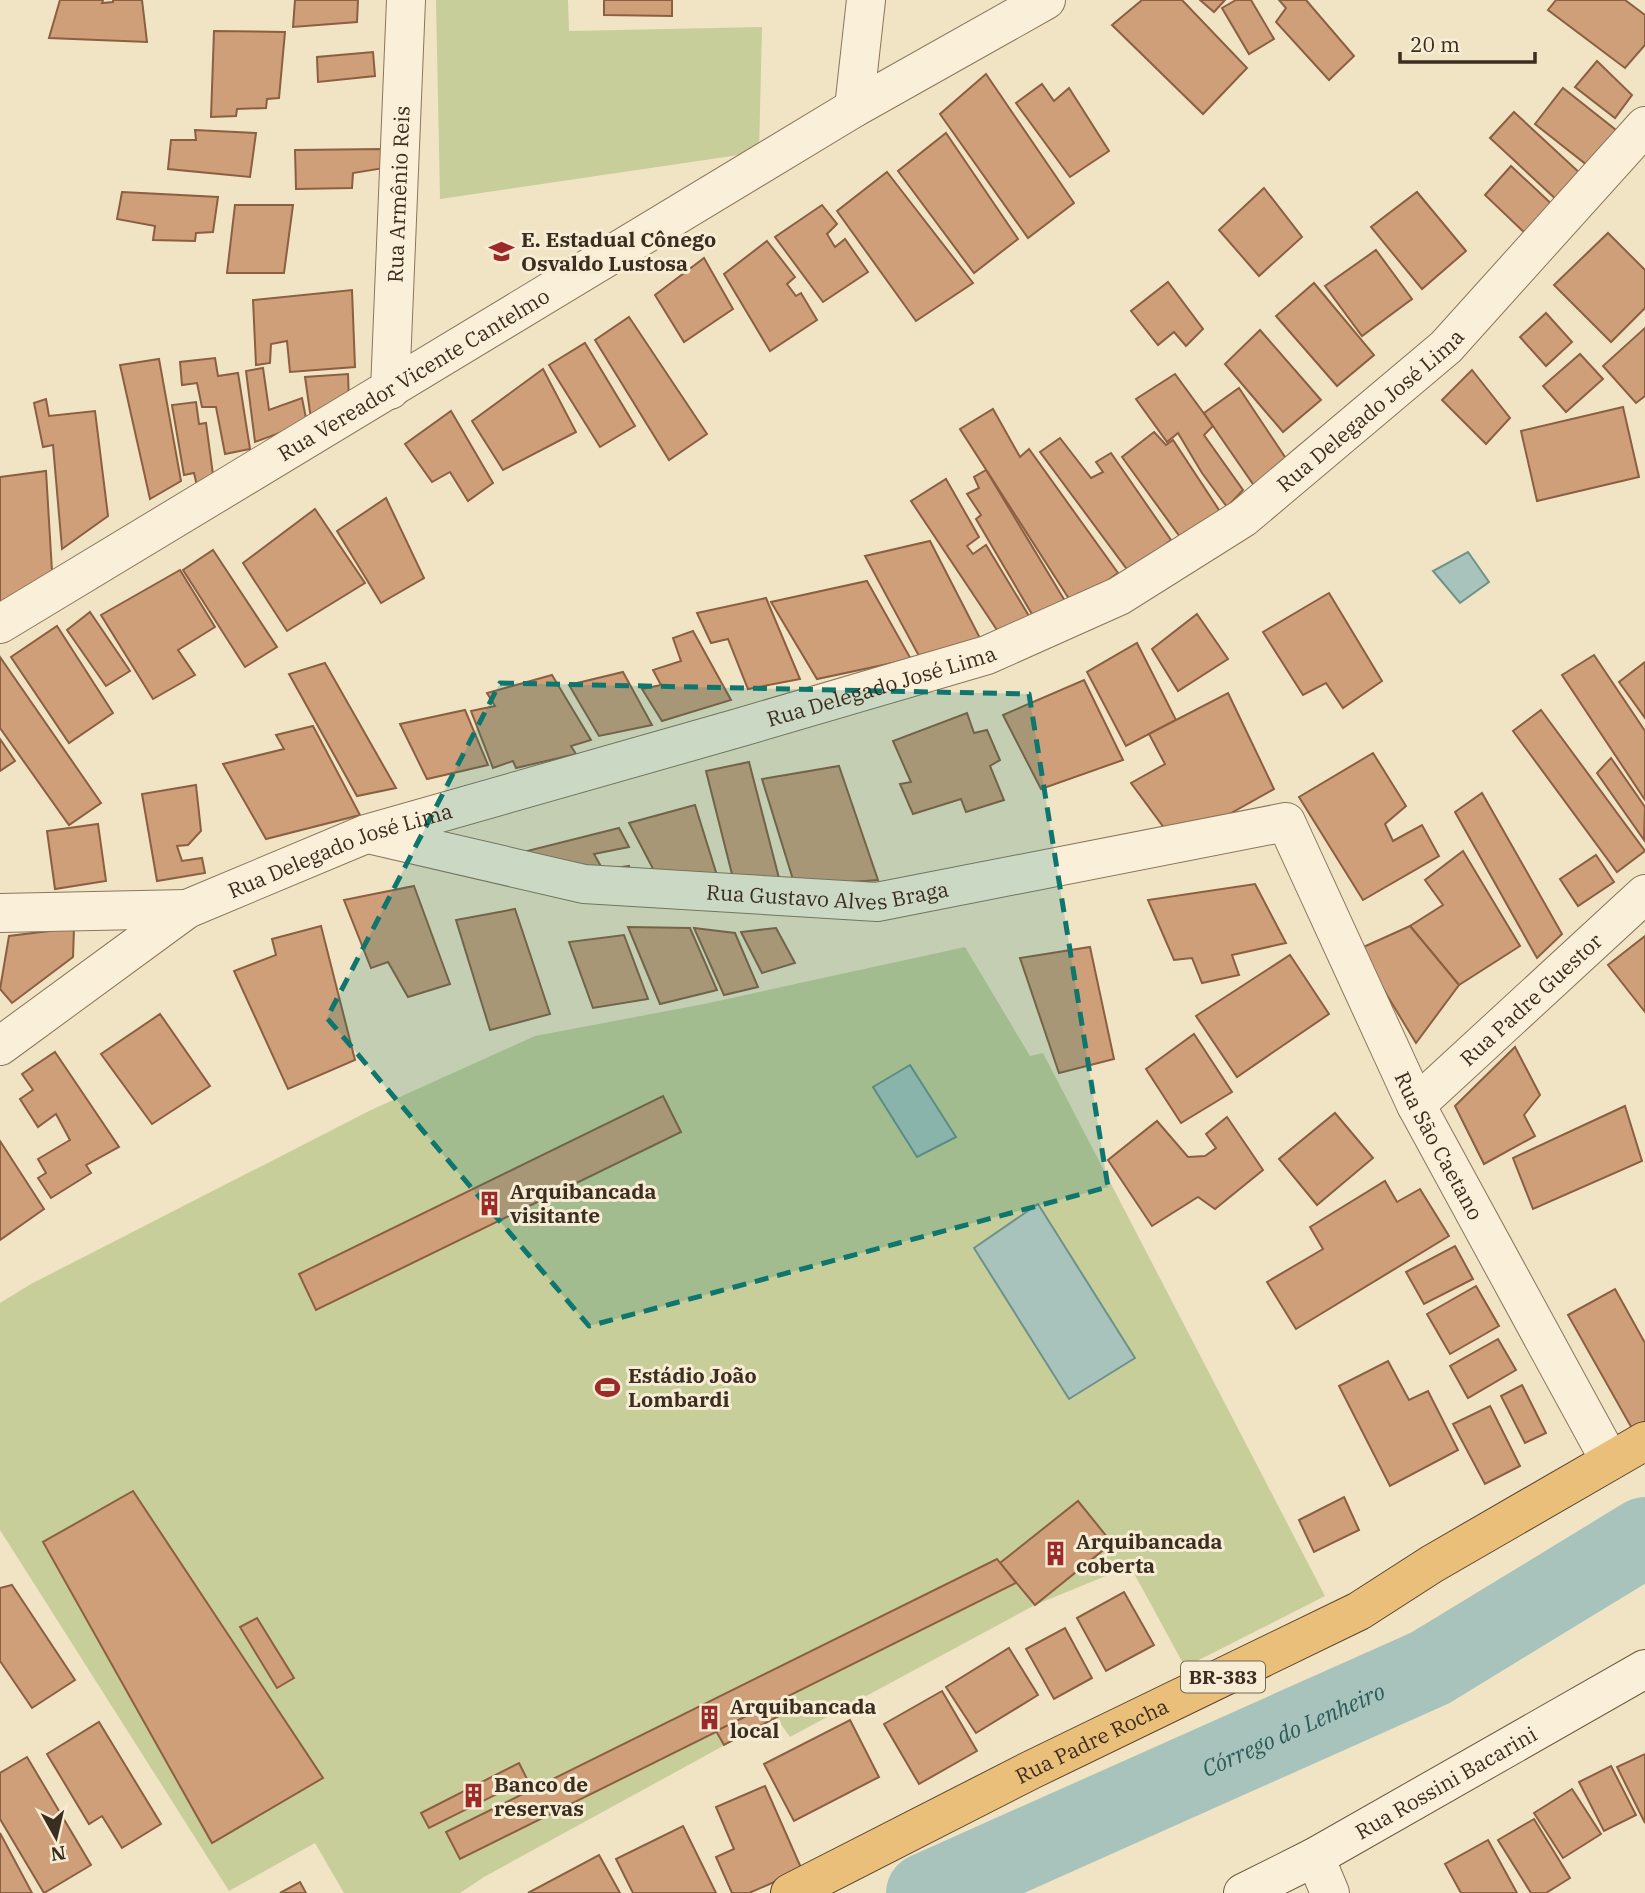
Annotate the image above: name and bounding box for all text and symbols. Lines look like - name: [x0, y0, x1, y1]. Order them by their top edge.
- scale bar: [1400, 21, 1535, 65]
- text: 20 m: [1410, 30, 1460, 58]
- street label: Rua Armênio Reis: [380, 105, 416, 283]
- place label: E. Estadual Cônego Osvaldo Lustosa: [521, 225, 716, 277]
- school or university icon: E. Estadual Cônego Osvaldo Lustosa: [487, 237, 515, 265]
- street label: Rua Vereador Vicente Cantelmo: [272, 281, 554, 467]
- street label: Rua Delegado José Lima: [1271, 323, 1470, 498]
- street label: Rua Delegado José Lima: [763, 639, 1001, 733]
- street label: Rua Delegado José Lima: [223, 796, 455, 904]
- street label: Rua Gustavo Alves Braga: [705, 874, 951, 916]
- street label: Rua Padre Guestor: [1454, 926, 1608, 1072]
- street label: Rua São Caetano: [1388, 1067, 1490, 1225]
- place label: Arquibancada visitante: [510, 1177, 656, 1229]
- building icon: Arquibancada visitante: [476, 1189, 504, 1217]
- place label: Estádio João Lombardi: [628, 1361, 757, 1413]
- sports icon: Estádio João Lombardi: [594, 1373, 622, 1401]
- place label: Arquibancada coberta: [1076, 1527, 1222, 1579]
- building icon: Arquibancada coberta: [1042, 1539, 1070, 1567]
- road number: BR-383: [1181, 1662, 1265, 1693]
- water label: Córrego do Lenheiro: [1197, 1675, 1389, 1783]
- place label: Arquibancada local: [730, 1692, 876, 1744]
- street label: Rua Padre Rocha: [1010, 1692, 1173, 1790]
- building icon: Arquibancada local: [696, 1704, 724, 1732]
- street label: Rua Rossini Bacarini: [1350, 1720, 1542, 1845]
- place label: Banco de reservas: [494, 1770, 588, 1822]
- building icon: Banco de reservas: [460, 1782, 488, 1810]
- north arrow: [21, 1802, 91, 1872]
- text: N: [49, 1841, 67, 1867]

